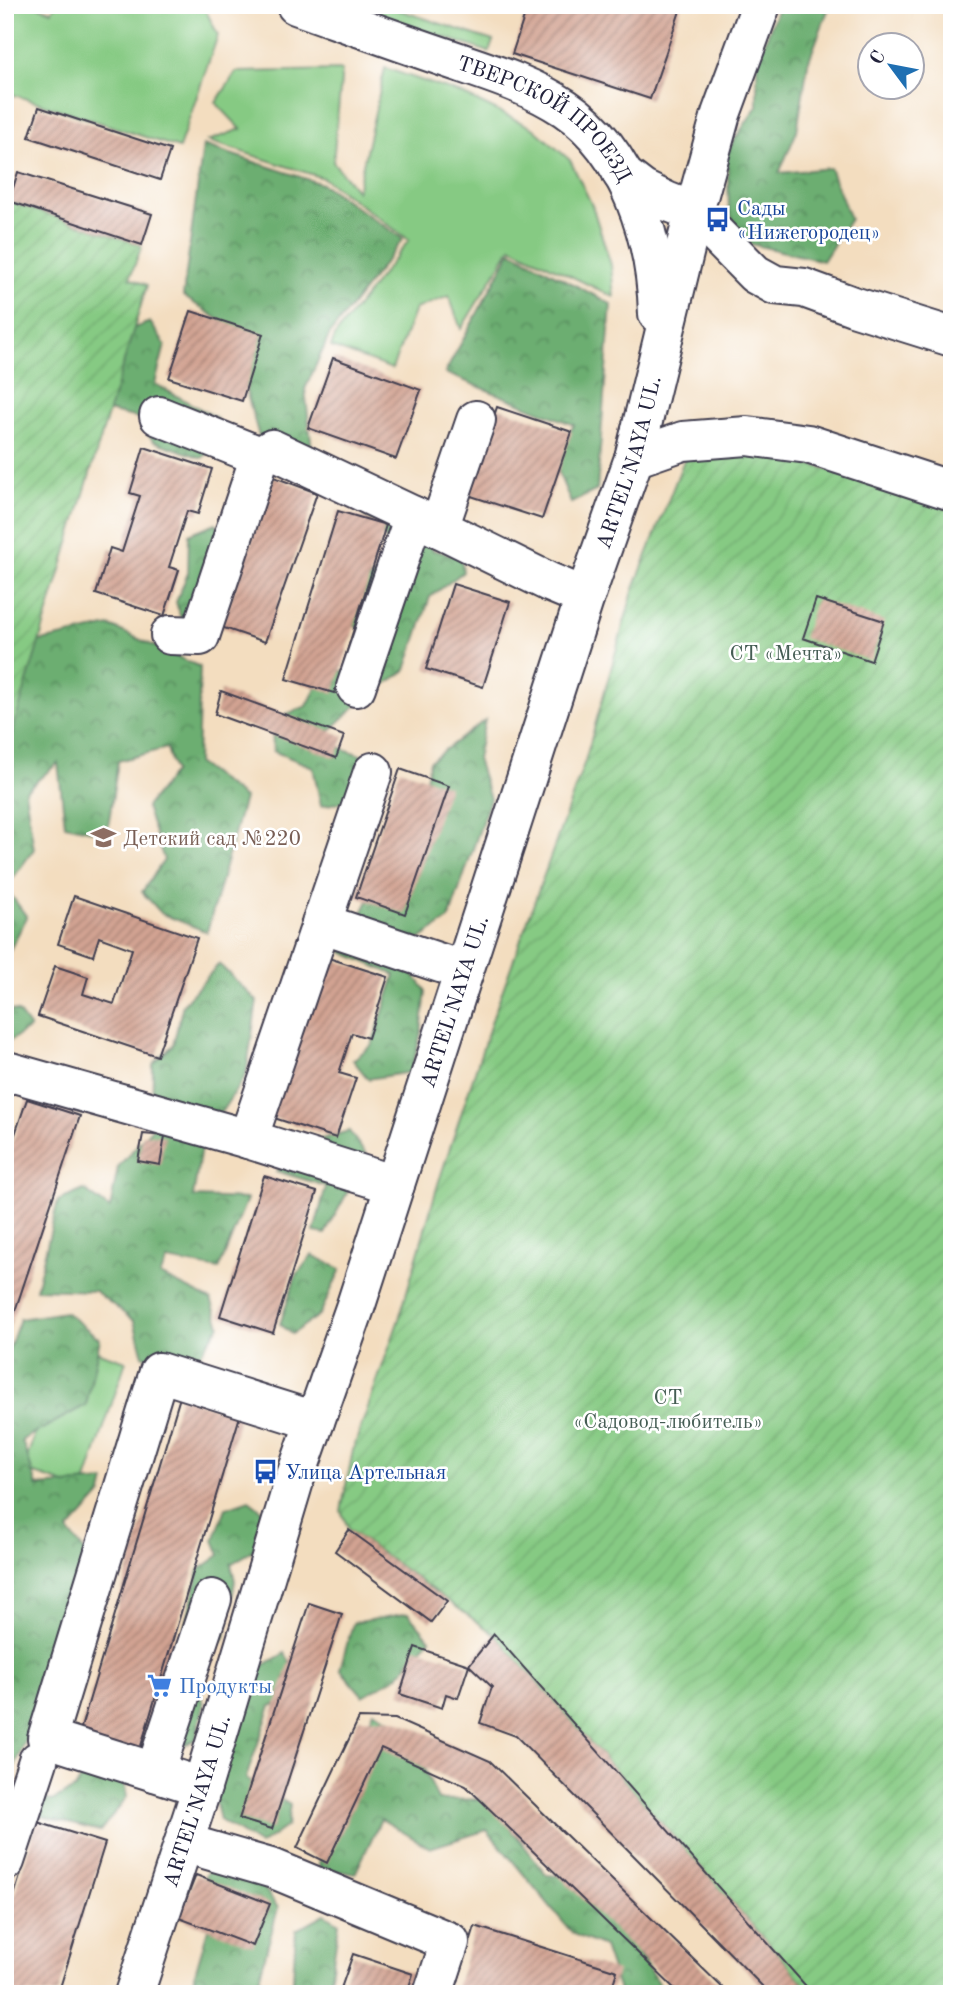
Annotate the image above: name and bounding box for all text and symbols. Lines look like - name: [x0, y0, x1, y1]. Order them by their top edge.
- north arrow: [856, 32, 926, 102]
- text: С: [867, 48, 890, 69]
- street label: ТВЕРСКОЙ ПРОЕЗД: [454, 53, 634, 186]
- place label: Сады «Нижегородец»: [737, 199, 880, 244]
- bus stop icon: Сады «Нижегородец»: [703, 206, 731, 234]
- street label: ARTEL'NAYA UL.: [594, 374, 666, 552]
- park label: СТ «Мечта»: [729, 644, 843, 665]
- school or university icon: Детский сад №220: [89, 824, 117, 852]
- place label: Детский сад №220: [123, 829, 301, 850]
- street label: ARTEL'NAYA UL.: [418, 913, 493, 1091]
- park label: СТ «Садовод-любитель»: [573, 1388, 763, 1433]
- bus stop icon: Улица Артельная: [251, 1458, 279, 1486]
- place label: Улица Артельная: [285, 1463, 446, 1484]
- supermarket icon: Продукты: [145, 1672, 173, 1700]
- place label: Продукты: [179, 1677, 272, 1698]
- street label: ARTEL'NAYA UL.: [161, 1712, 235, 1890]

